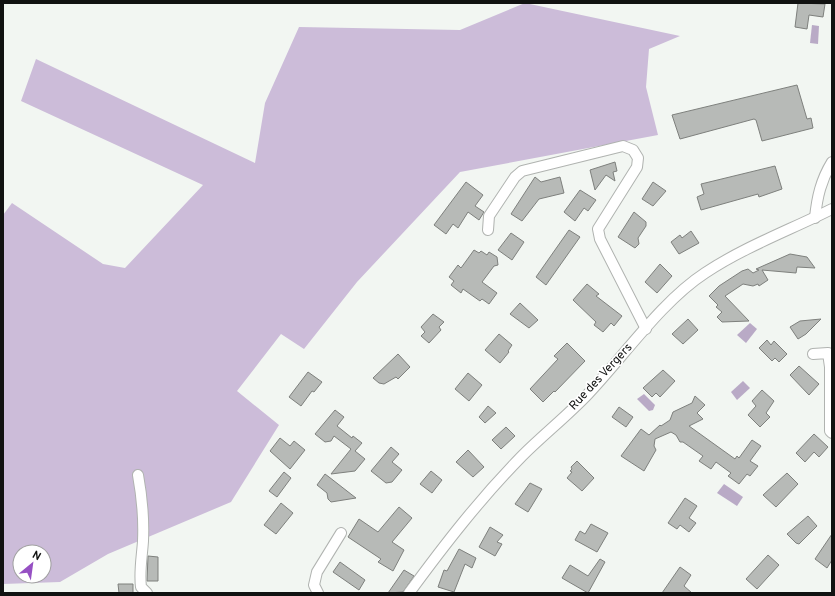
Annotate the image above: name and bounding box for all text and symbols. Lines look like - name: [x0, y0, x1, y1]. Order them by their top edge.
- street label: Rue des Vergers: [566, 340, 636, 414]
- north arrow: [12, 544, 52, 584]
- text: N: [30, 548, 43, 564]

